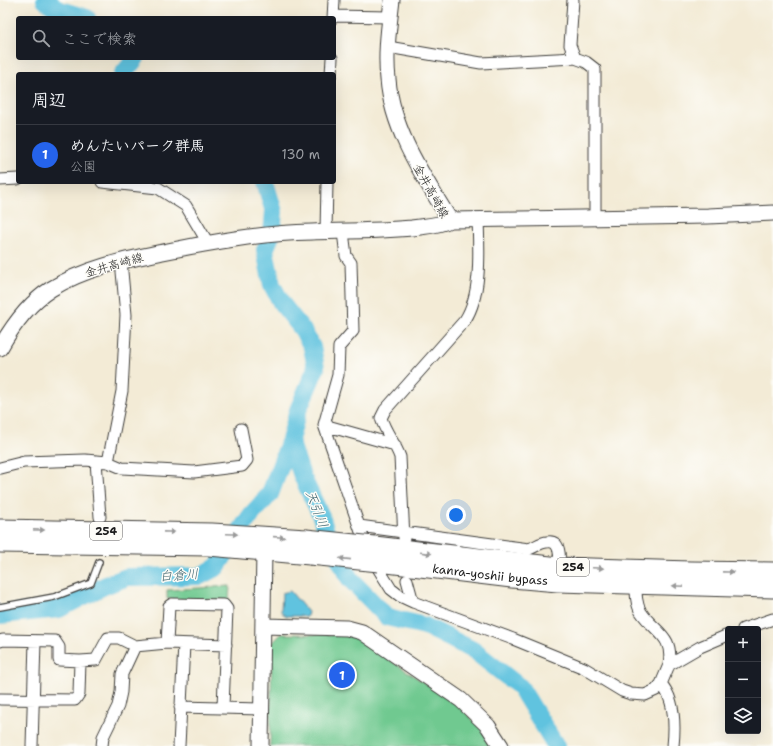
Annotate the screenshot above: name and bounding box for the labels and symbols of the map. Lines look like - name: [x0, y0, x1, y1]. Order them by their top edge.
- street label: 金井高崎線: [409, 161, 453, 221]
- street label: 金井高崎線: [83, 249, 145, 281]
- water label: 天引川: [302, 488, 332, 530]
- your location: [446, 505, 466, 525]
- road number: 254: [90, 522, 122, 540]
- one-way arrow: [33, 526, 45, 533]
- one-way arrow: [163, 529, 176, 535]
- one-way arrow: [226, 531, 239, 537]
- one-way arrow: [273, 534, 285, 541]
- one-way arrow: [420, 549, 432, 556]
- one-way arrow: [339, 555, 351, 562]
- road number: 254: [557, 558, 589, 576]
- street label: kanra-yoshii bypass: [432, 561, 549, 589]
- water label: 白倉川: [159, 565, 199, 585]
- one-way arrow: [592, 565, 605, 571]
- one-way arrow: [722, 569, 735, 575]
- one-way arrow: [671, 583, 684, 589]
- pin: 1: [329, 660, 355, 690]

